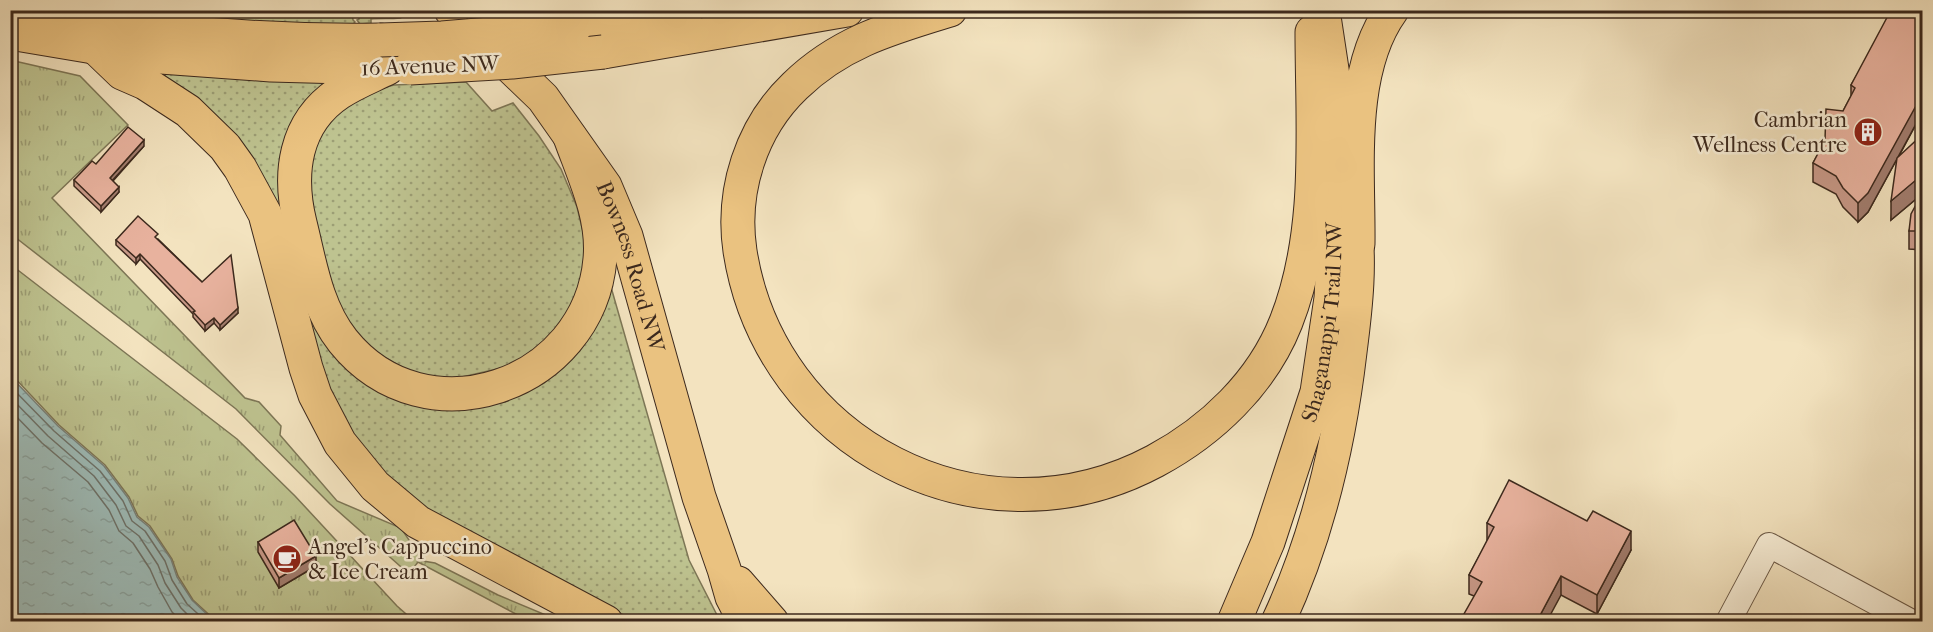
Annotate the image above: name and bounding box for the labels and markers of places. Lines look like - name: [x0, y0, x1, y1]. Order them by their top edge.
- place label: Cambrian Wellness Centre: [1692, 107, 1847, 158]
- building icon: Cambrian Wellness Centre: [1852, 116, 1884, 148]
- place label: Angel's Cappuccino & Ice Cream: [307, 534, 492, 585]
- cafe icon: Angel's Cappuccino & Ice Cream: [271, 543, 303, 575]

